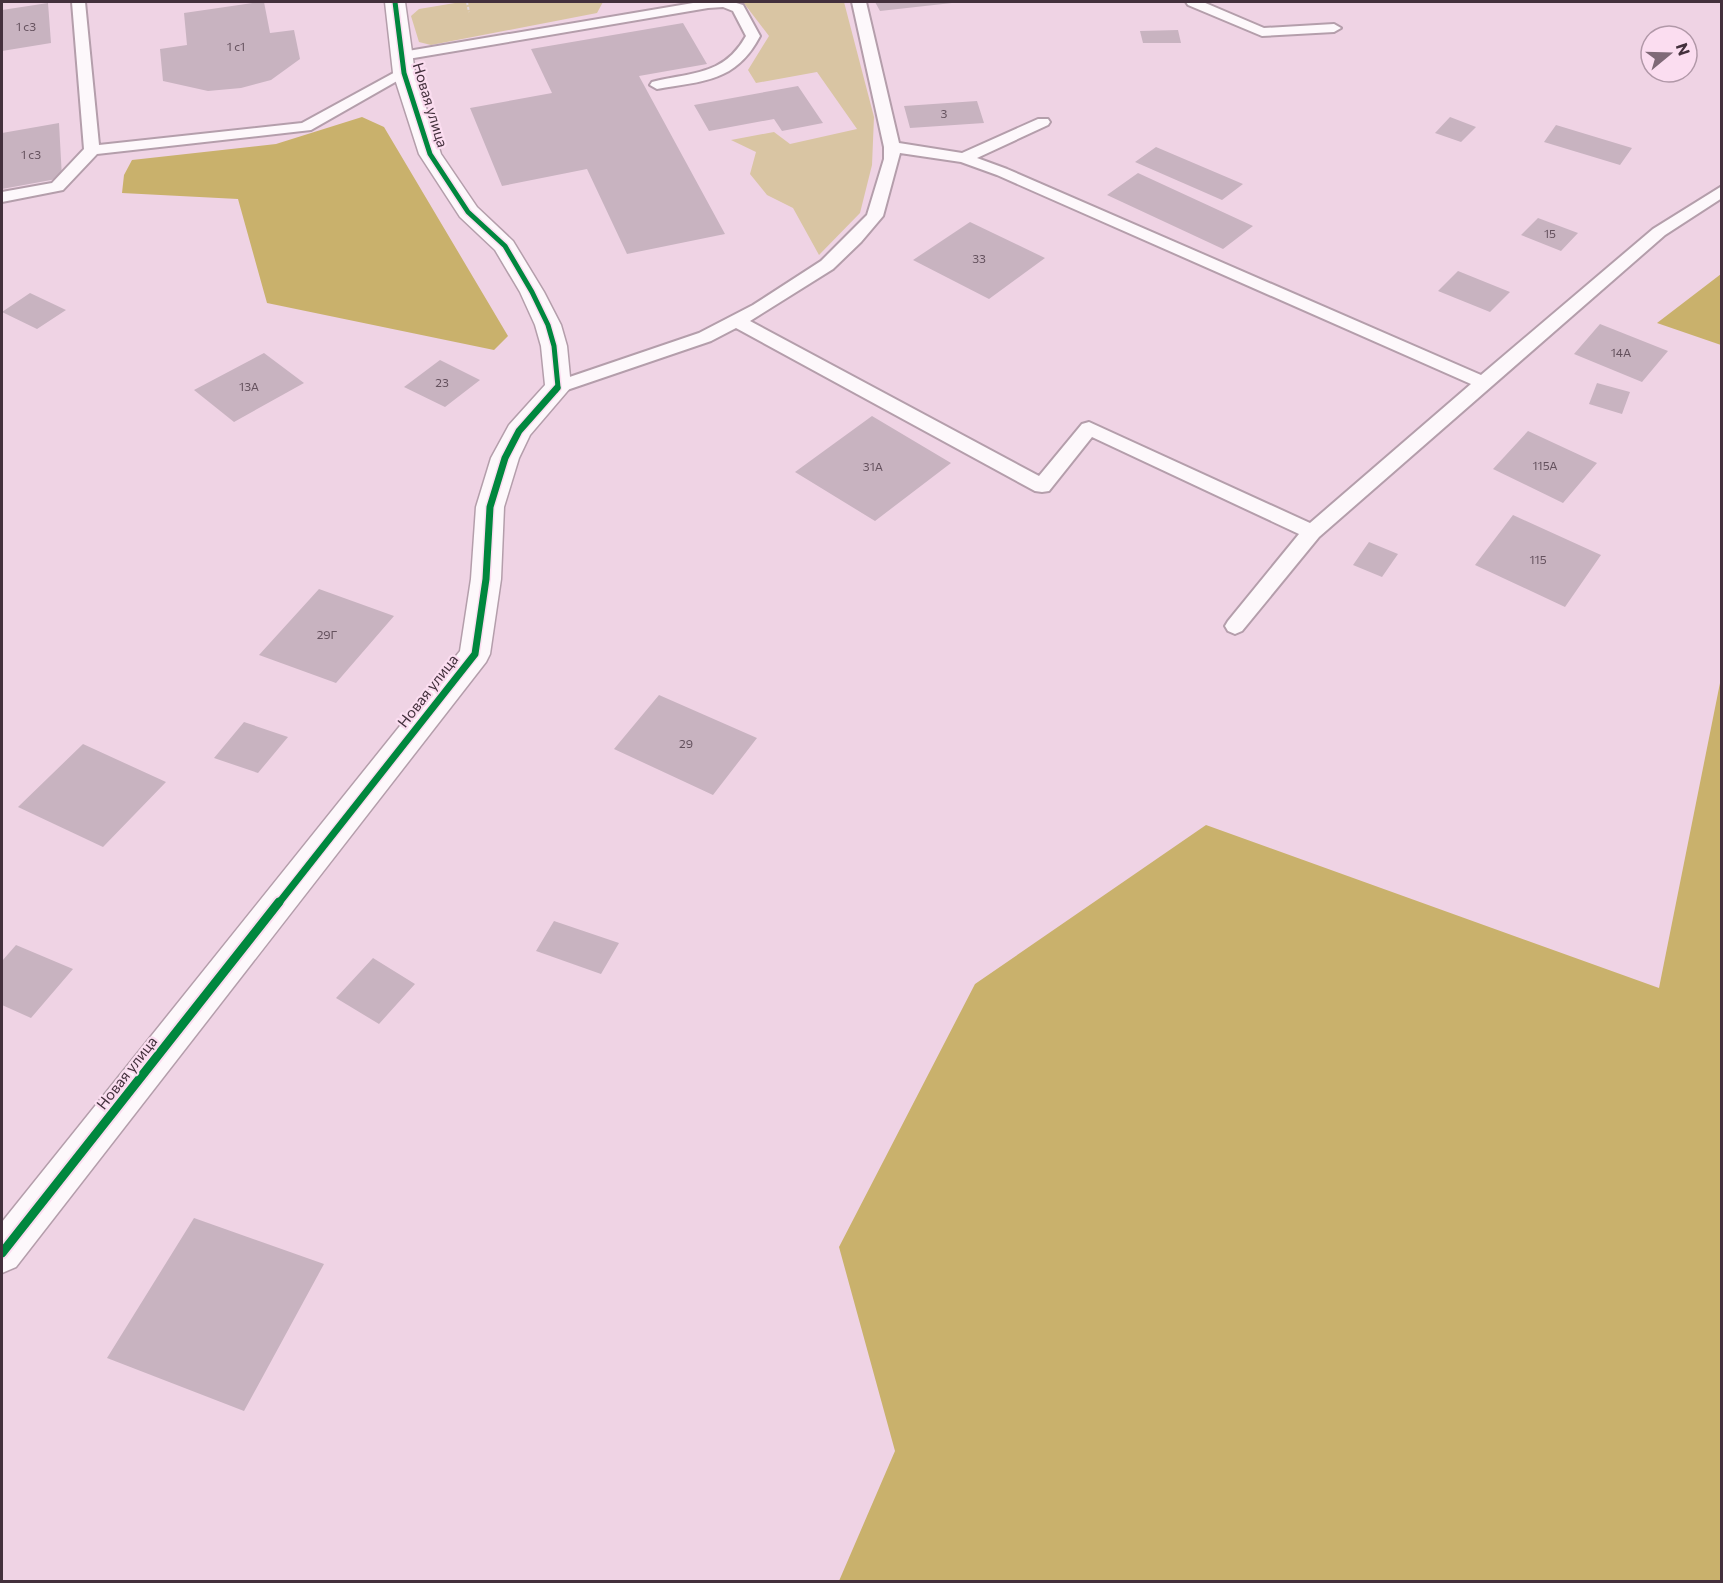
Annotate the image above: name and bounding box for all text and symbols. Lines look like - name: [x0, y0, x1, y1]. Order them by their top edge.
- house number: 1 с3: [16, 19, 36, 33]
- north arrow: [1639, 24, 1699, 84]
- house number: 1 с1: [227, 39, 245, 53]
- text: N: [1673, 40, 1695, 58]
- street label: Новая улица: [410, 60, 452, 149]
- house number: 3: [941, 106, 948, 120]
- house number: 1 с3: [21, 147, 41, 161]
- house number: 15: [1544, 226, 1556, 240]
- house number: 33: [972, 251, 986, 265]
- house number: 14А: [1611, 345, 1631, 359]
- house number: 23: [435, 375, 449, 389]
- house number: 13А: [239, 379, 259, 393]
- house number: 115А: [1532, 458, 1558, 472]
- house number: 31А: [863, 459, 883, 473]
- house number: 115: [1529, 552, 1547, 566]
- house number: 29Г: [317, 627, 338, 641]
- street label: Новая улица: [393, 650, 461, 730]
- house number: 29: [679, 736, 693, 750]
- street label: Новая улица: [92, 1032, 160, 1112]

